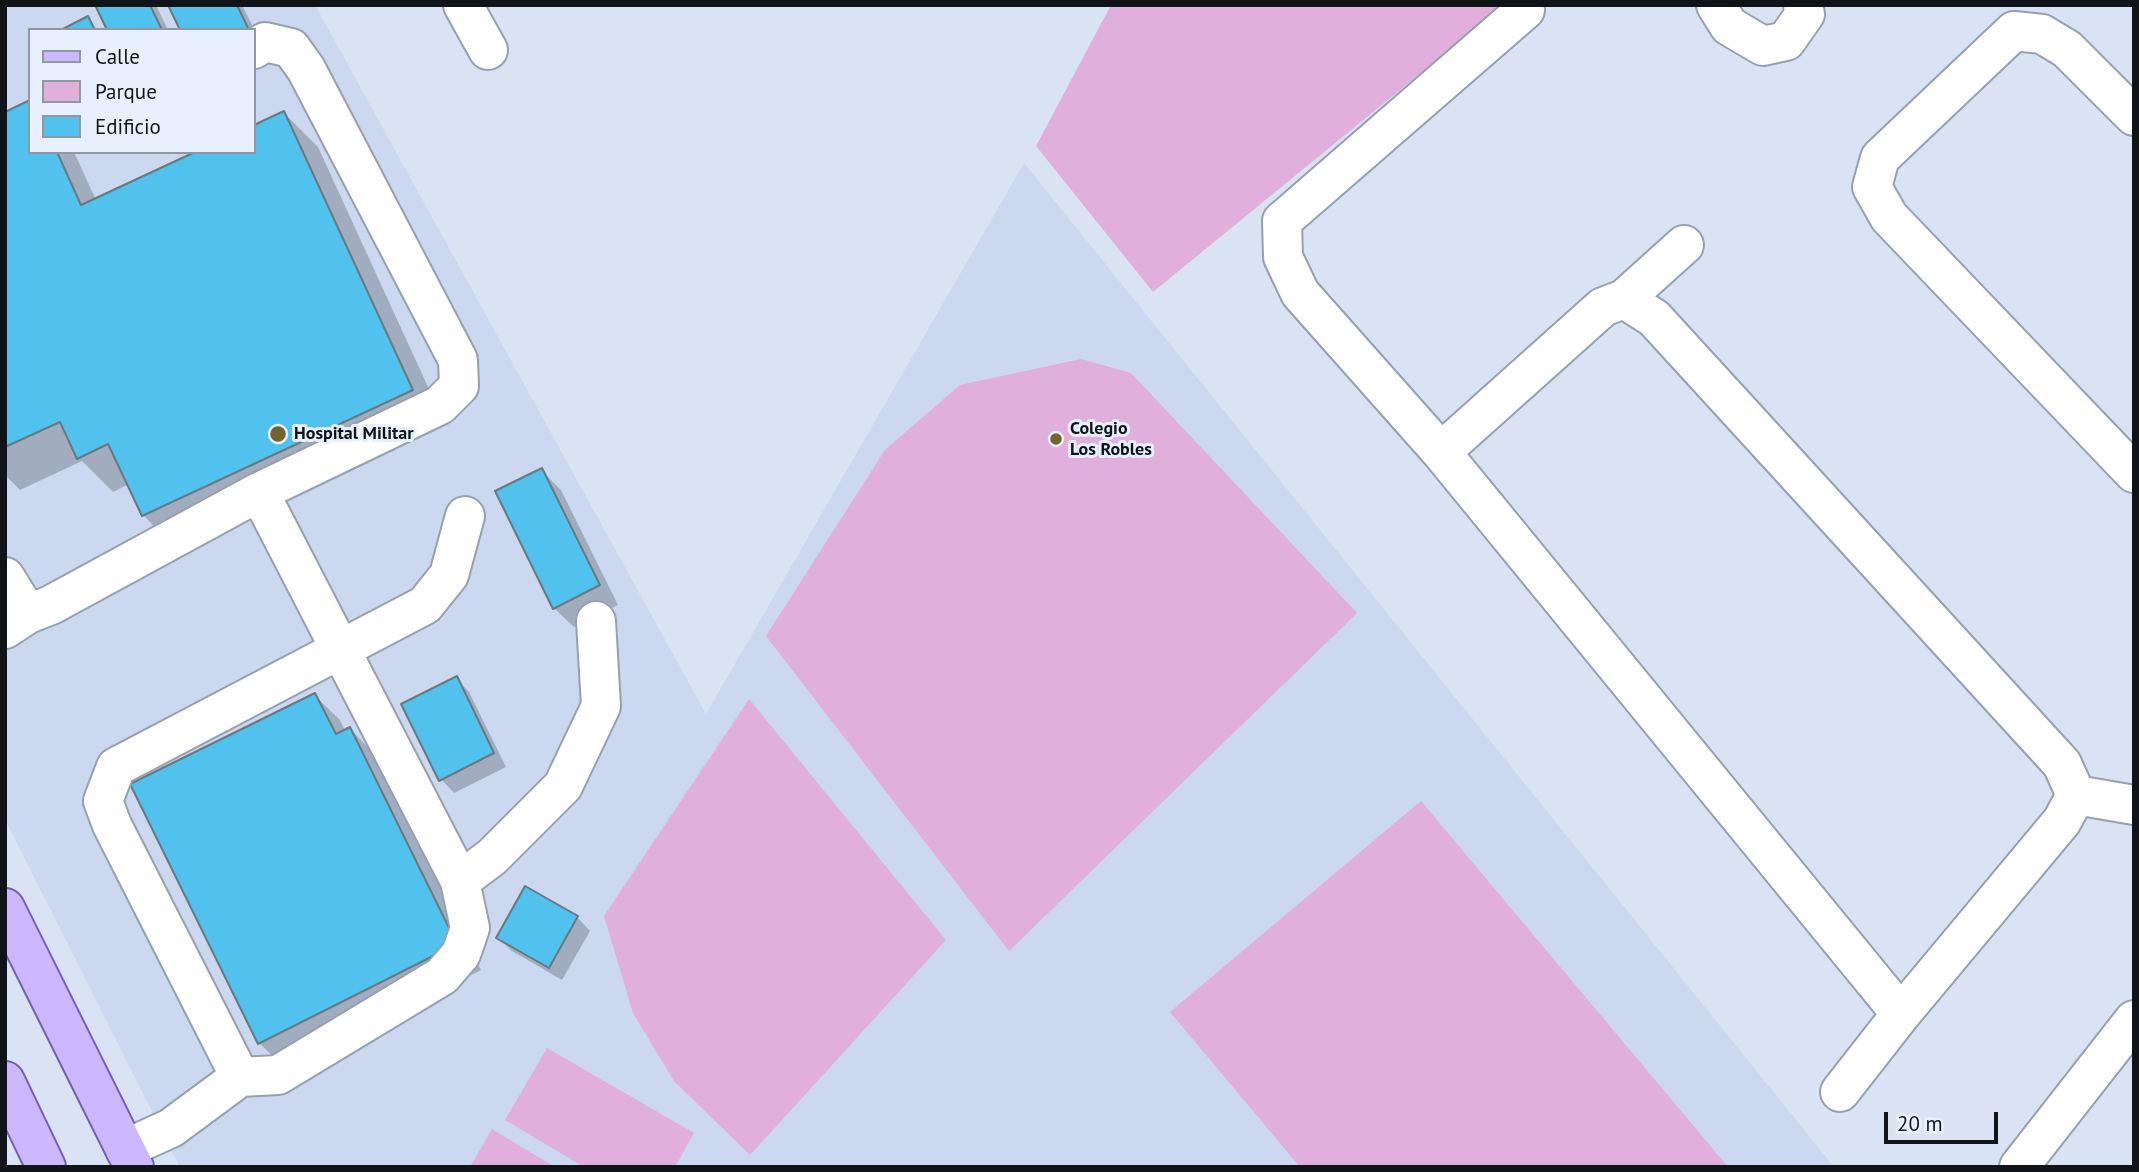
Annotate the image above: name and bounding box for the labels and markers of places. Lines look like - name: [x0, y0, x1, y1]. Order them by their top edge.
- place label: Colegio Los Robles: [1070, 418, 1152, 460]
- place label: Hospital Militar: [294, 423, 414, 445]
- marker: Hospital Militar: [268, 424, 288, 444]
- marker: Colegio Los Robles: [1048, 431, 1064, 447]

